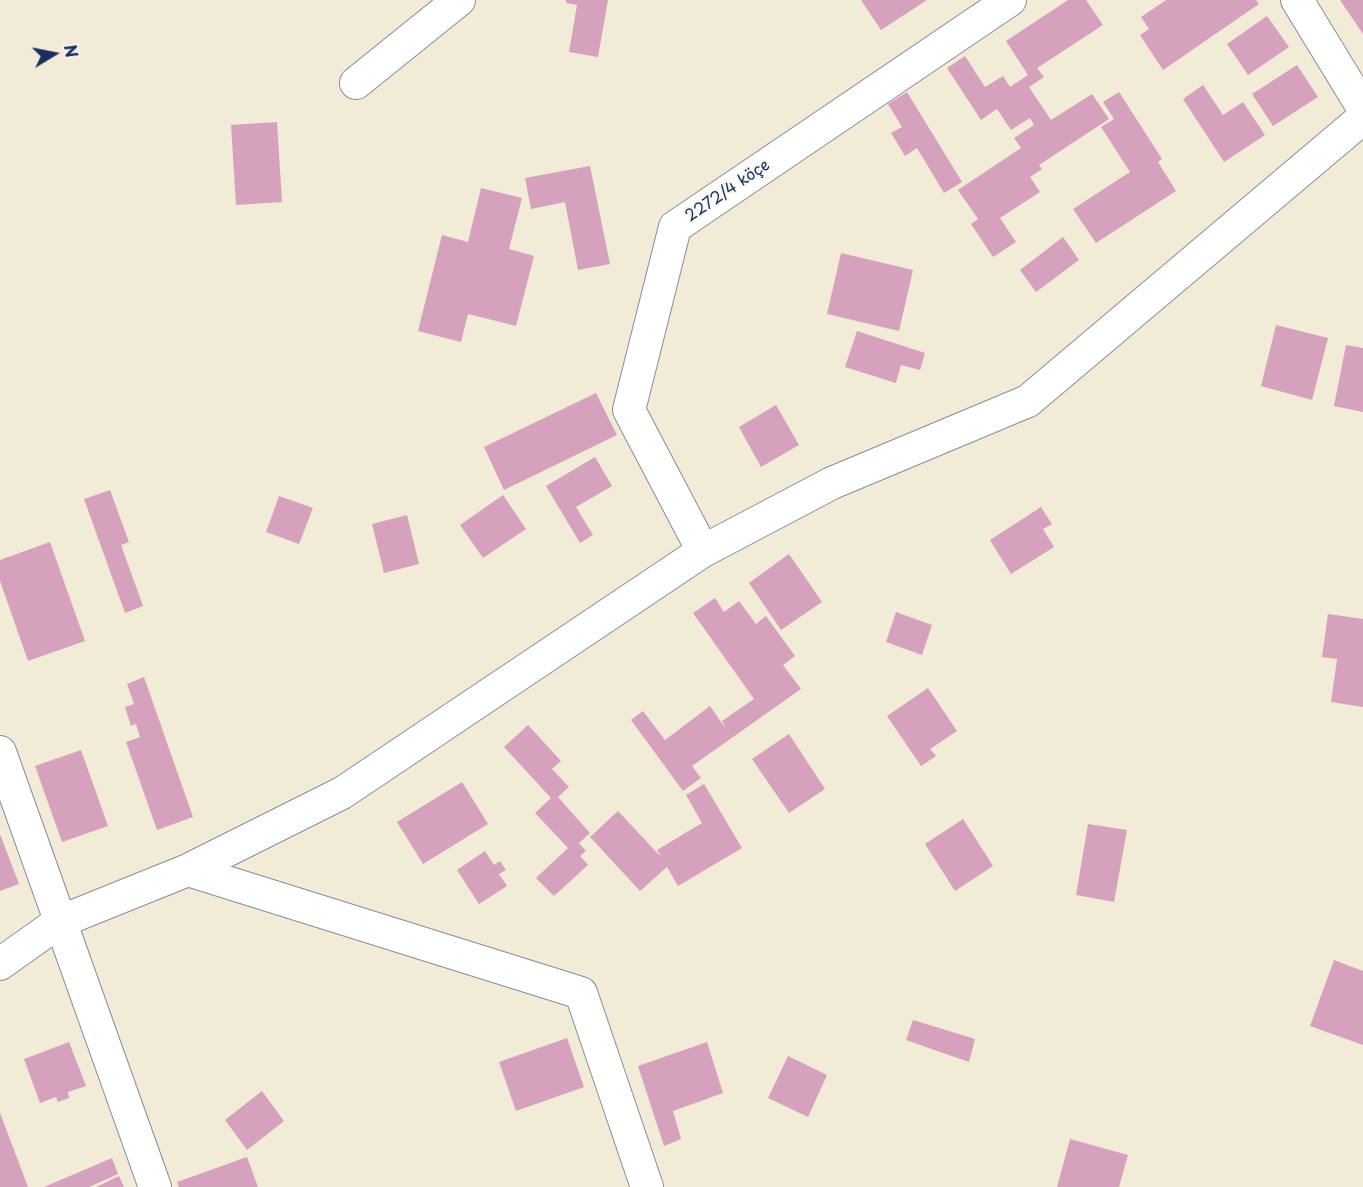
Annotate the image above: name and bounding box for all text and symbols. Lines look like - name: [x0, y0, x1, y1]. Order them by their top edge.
- north arrow: [24, 24, 84, 84]
- text: N: [59, 43, 85, 59]
- street label: 2272/4 köçe: [682, 156, 774, 226]

